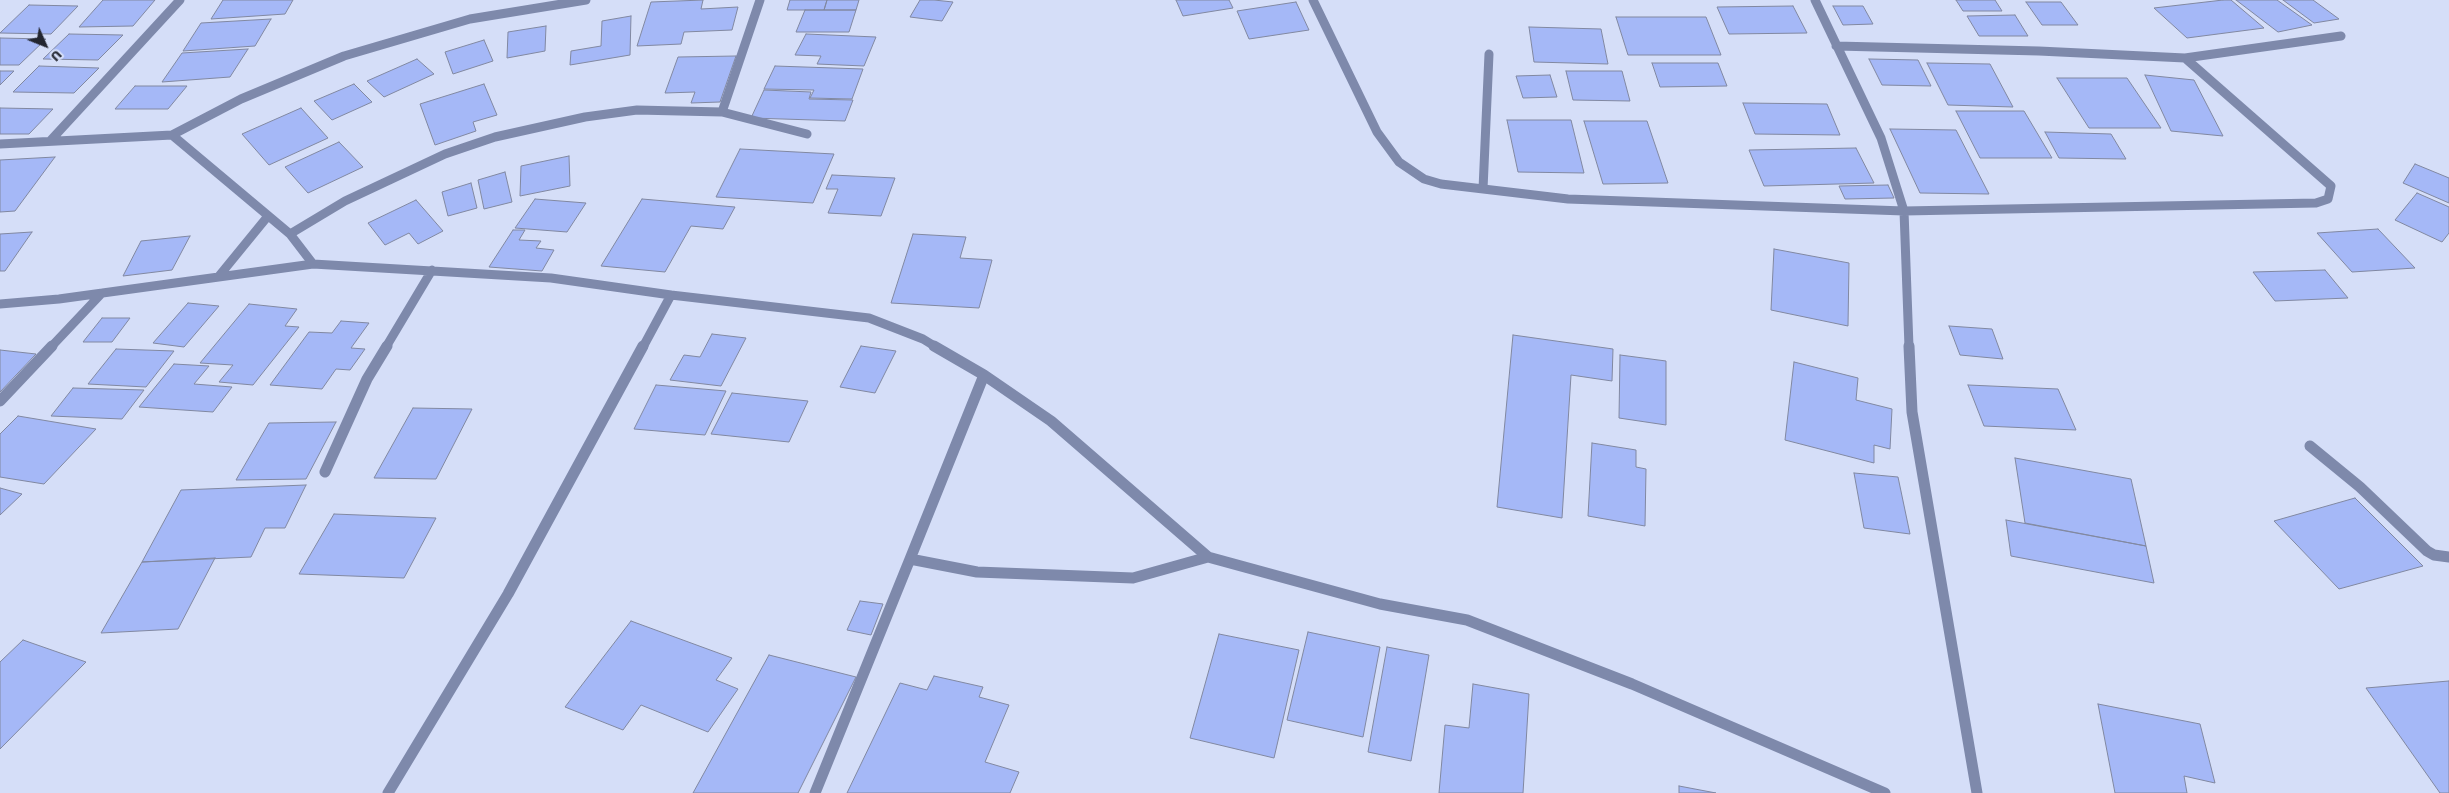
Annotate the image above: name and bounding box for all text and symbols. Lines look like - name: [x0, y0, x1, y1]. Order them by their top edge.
- north arrow: [20, 20, 70, 70]
- text: U: [47, 46, 66, 65]

